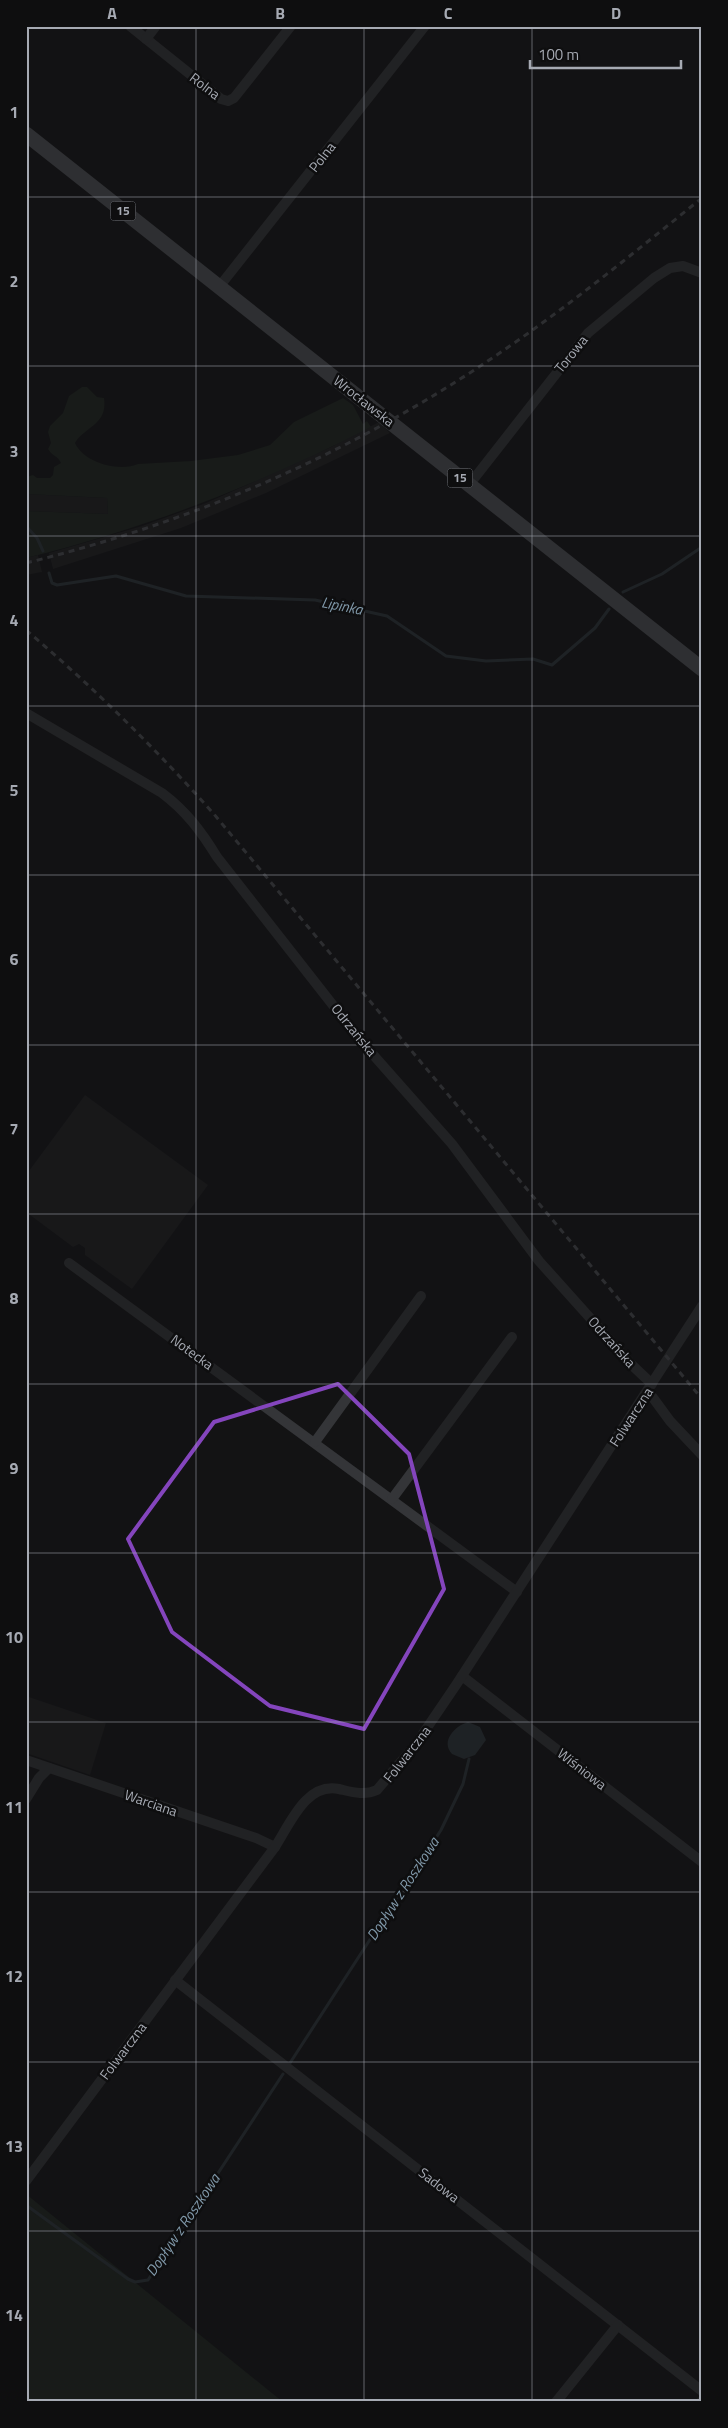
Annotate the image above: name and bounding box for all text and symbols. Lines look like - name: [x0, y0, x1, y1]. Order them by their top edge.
- text: A: [107, 1, 117, 25]
- text: B: [275, 1, 285, 25]
- text: C: [444, 1, 453, 25]
- text: D: [611, 1, 621, 25]
- scale bar: [530, 38, 682, 70]
- text: 100 m: [538, 43, 579, 66]
- street label: Rolna: [186, 67, 225, 104]
- text: 1: [10, 100, 18, 124]
- street label: Polna: [303, 137, 340, 176]
- road number: 15: [110, 202, 136, 220]
- text: 2: [10, 269, 18, 293]
- street label: Torowa: [549, 330, 592, 377]
- street label: Wrocławska: [329, 370, 399, 431]
- text: 3: [10, 439, 18, 463]
- road number: 15: [448, 468, 472, 488]
- water label: Lipinka: [319, 590, 366, 621]
- text: 4: [10, 608, 19, 632]
- text: 5: [10, 778, 19, 802]
- text: 6: [10, 947, 19, 971]
- street label: Odrzańska: [327, 999, 382, 1061]
- text: 7: [10, 1117, 18, 1141]
- text: 8: [10, 1286, 19, 1310]
- street label: Odrzańska: [584, 1311, 641, 1372]
- street label: Notecka: [167, 1329, 218, 1374]
- street label: Folwarczna: [604, 1383, 658, 1451]
- text: 9: [10, 1456, 19, 1480]
- text: 10: [5, 1625, 23, 1649]
- street label: Folwarczna: [378, 1721, 436, 1787]
- street label: Wiśniowa: [553, 1743, 611, 1795]
- street label: Warciana: [122, 1784, 180, 1821]
- text: 11: [5, 1795, 23, 1819]
- water label: Dopływ z Roszkowa: [360, 1831, 446, 1945]
- text: 12: [5, 1964, 23, 1988]
- street label: Folwarczna: [94, 2018, 151, 2084]
- text: 13: [5, 2134, 23, 2158]
- street label: Sadowa: [414, 2162, 464, 2207]
- water label: Dopływ z Roszkowa: [140, 2168, 226, 2281]
- text: 14: [5, 2303, 23, 2327]

